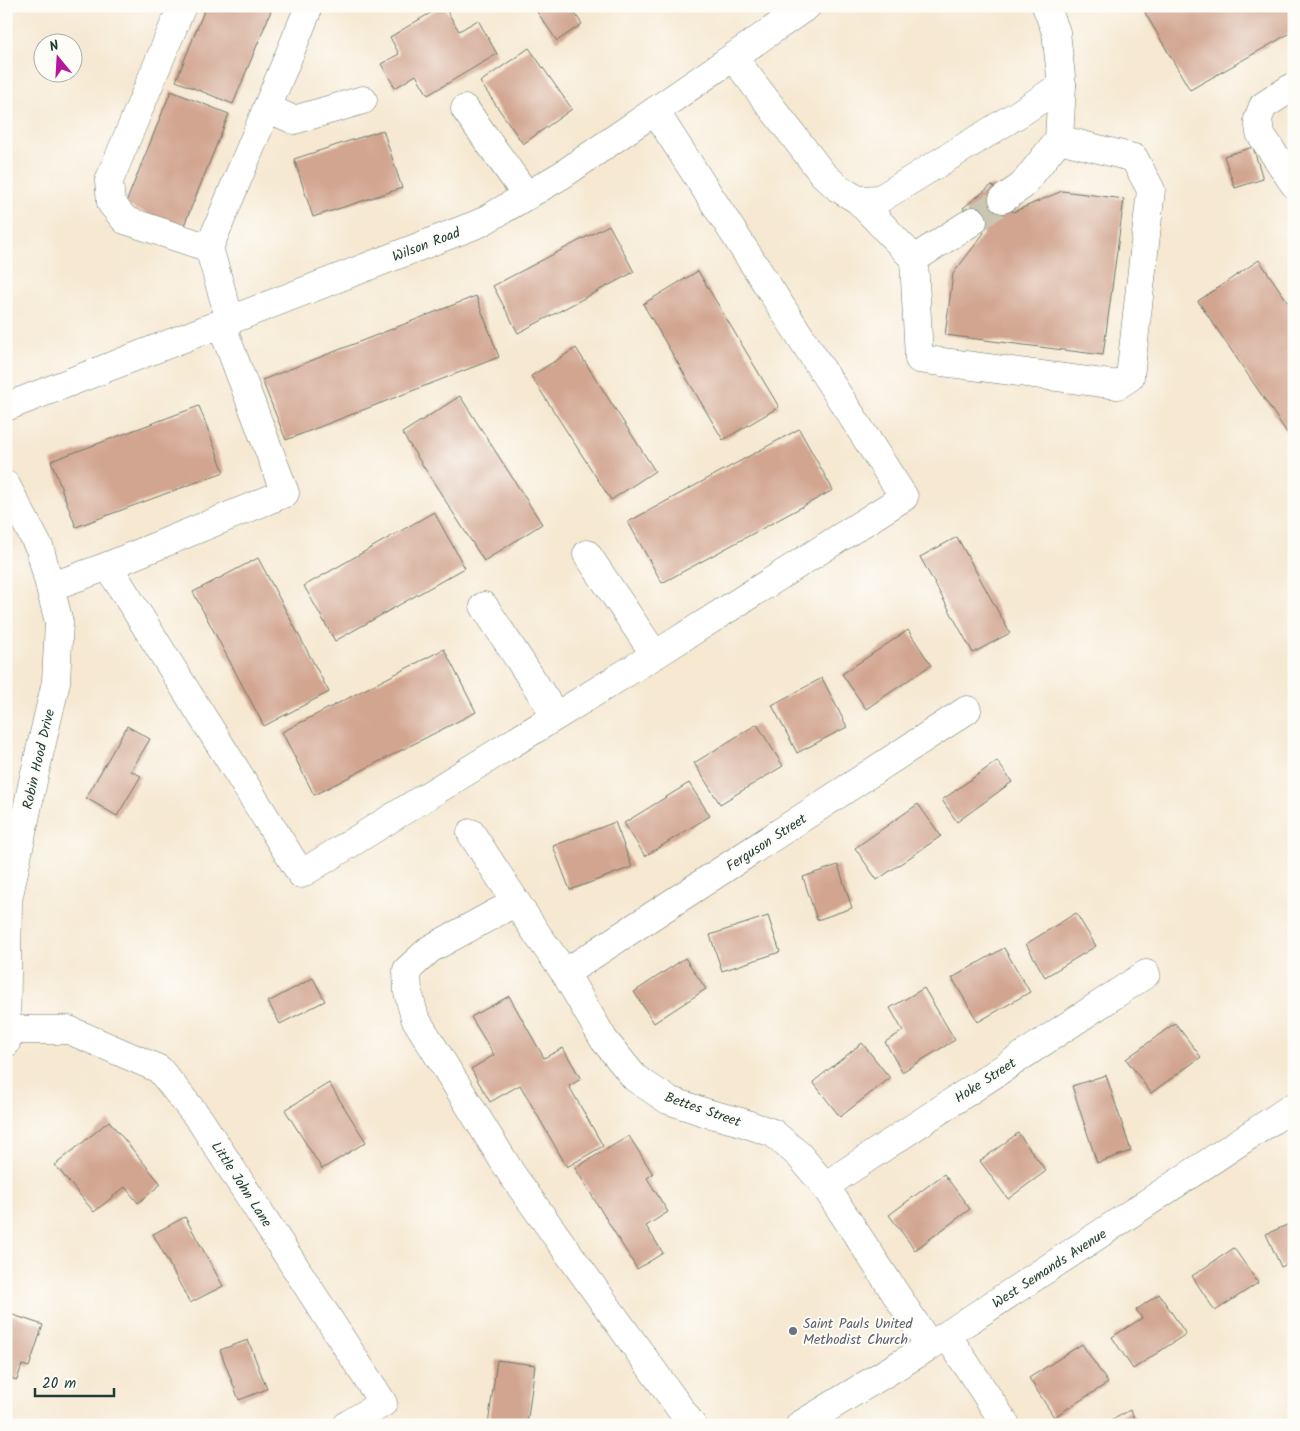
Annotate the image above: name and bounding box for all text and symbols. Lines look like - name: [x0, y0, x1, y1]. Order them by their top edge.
- north arrow: [32, 32, 82, 82]
- text: N: [47, 35, 62, 58]
- street label: Wilson Road: [389, 222, 464, 268]
- street label: Robin Hood Drive: [17, 706, 61, 811]
- street label: Ferguson Street: [722, 808, 812, 877]
- street label: Hoke Street: [950, 1052, 1021, 1109]
- street label: Bettes Street: [662, 1087, 744, 1133]
- street label: Little John Lane: [205, 1137, 278, 1232]
- street label: West Semands Avenue: [988, 1223, 1112, 1314]
- place label: Saint Pauls United Methodist Church: [803, 1313, 914, 1351]
- marker: Saint Pauls United Methodist Church: [787, 1325, 799, 1337]
- scale bar: [35, 1366, 114, 1398]
- text: 20 m: [42, 1372, 76, 1396]

